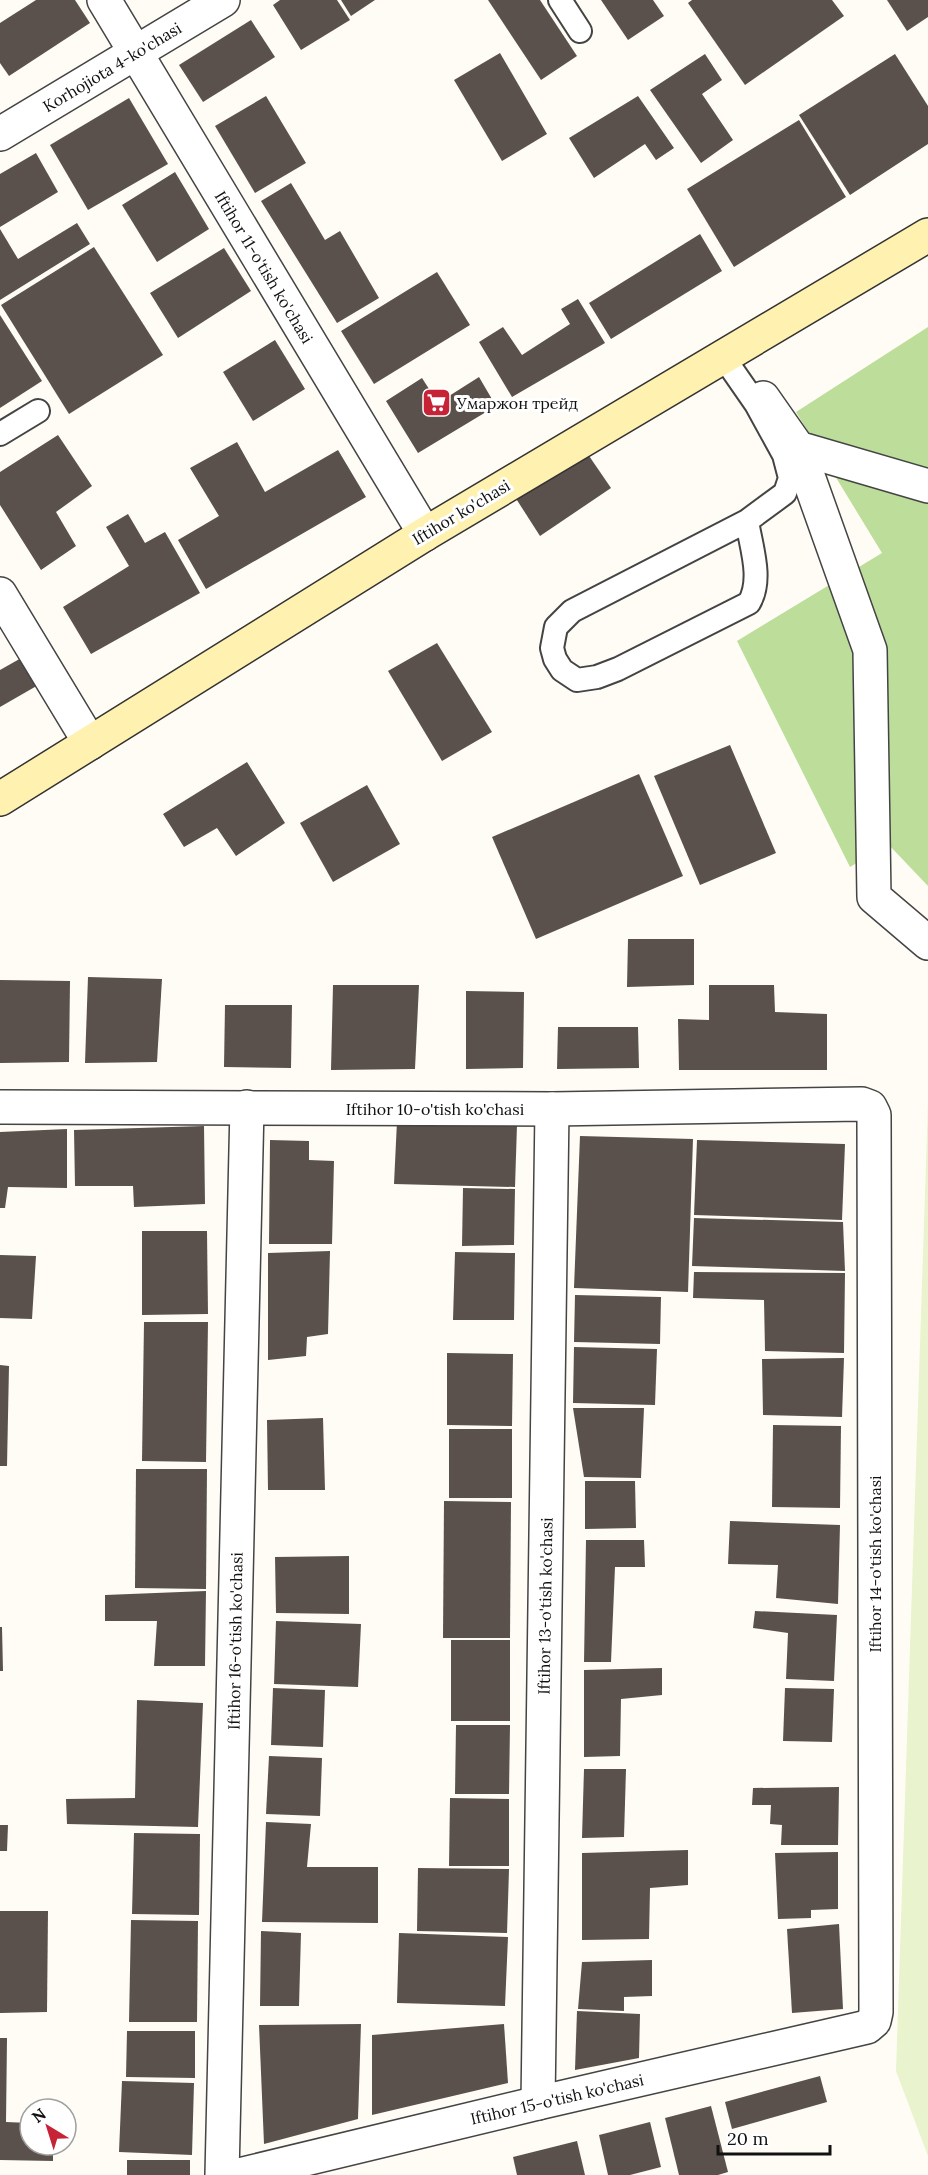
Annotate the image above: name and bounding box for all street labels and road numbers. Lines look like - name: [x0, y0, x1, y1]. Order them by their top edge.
- street label: Korhojiota 4-ko'chasi: [39, 18, 185, 116]
- street label: Iftihor 11-o'tish ko'chasi: [211, 187, 317, 347]
- street label: Iftihor ko'chasi: [408, 475, 514, 549]
- street label: Iftihor 10-o'tish ko'chasi: [346, 1099, 524, 1119]
- street label: Iftihor 14-o'tish ko'chasi: [865, 1475, 885, 1653]
- street label: Iftihor 13-o'tish ko'chasi: [533, 1517, 557, 1695]
- street label: Iftihor 16-o'tish ko'chasi: [223, 1552, 247, 1730]
- street label: Iftihor 15-o'tish ko'chasi: [468, 2069, 646, 2129]

